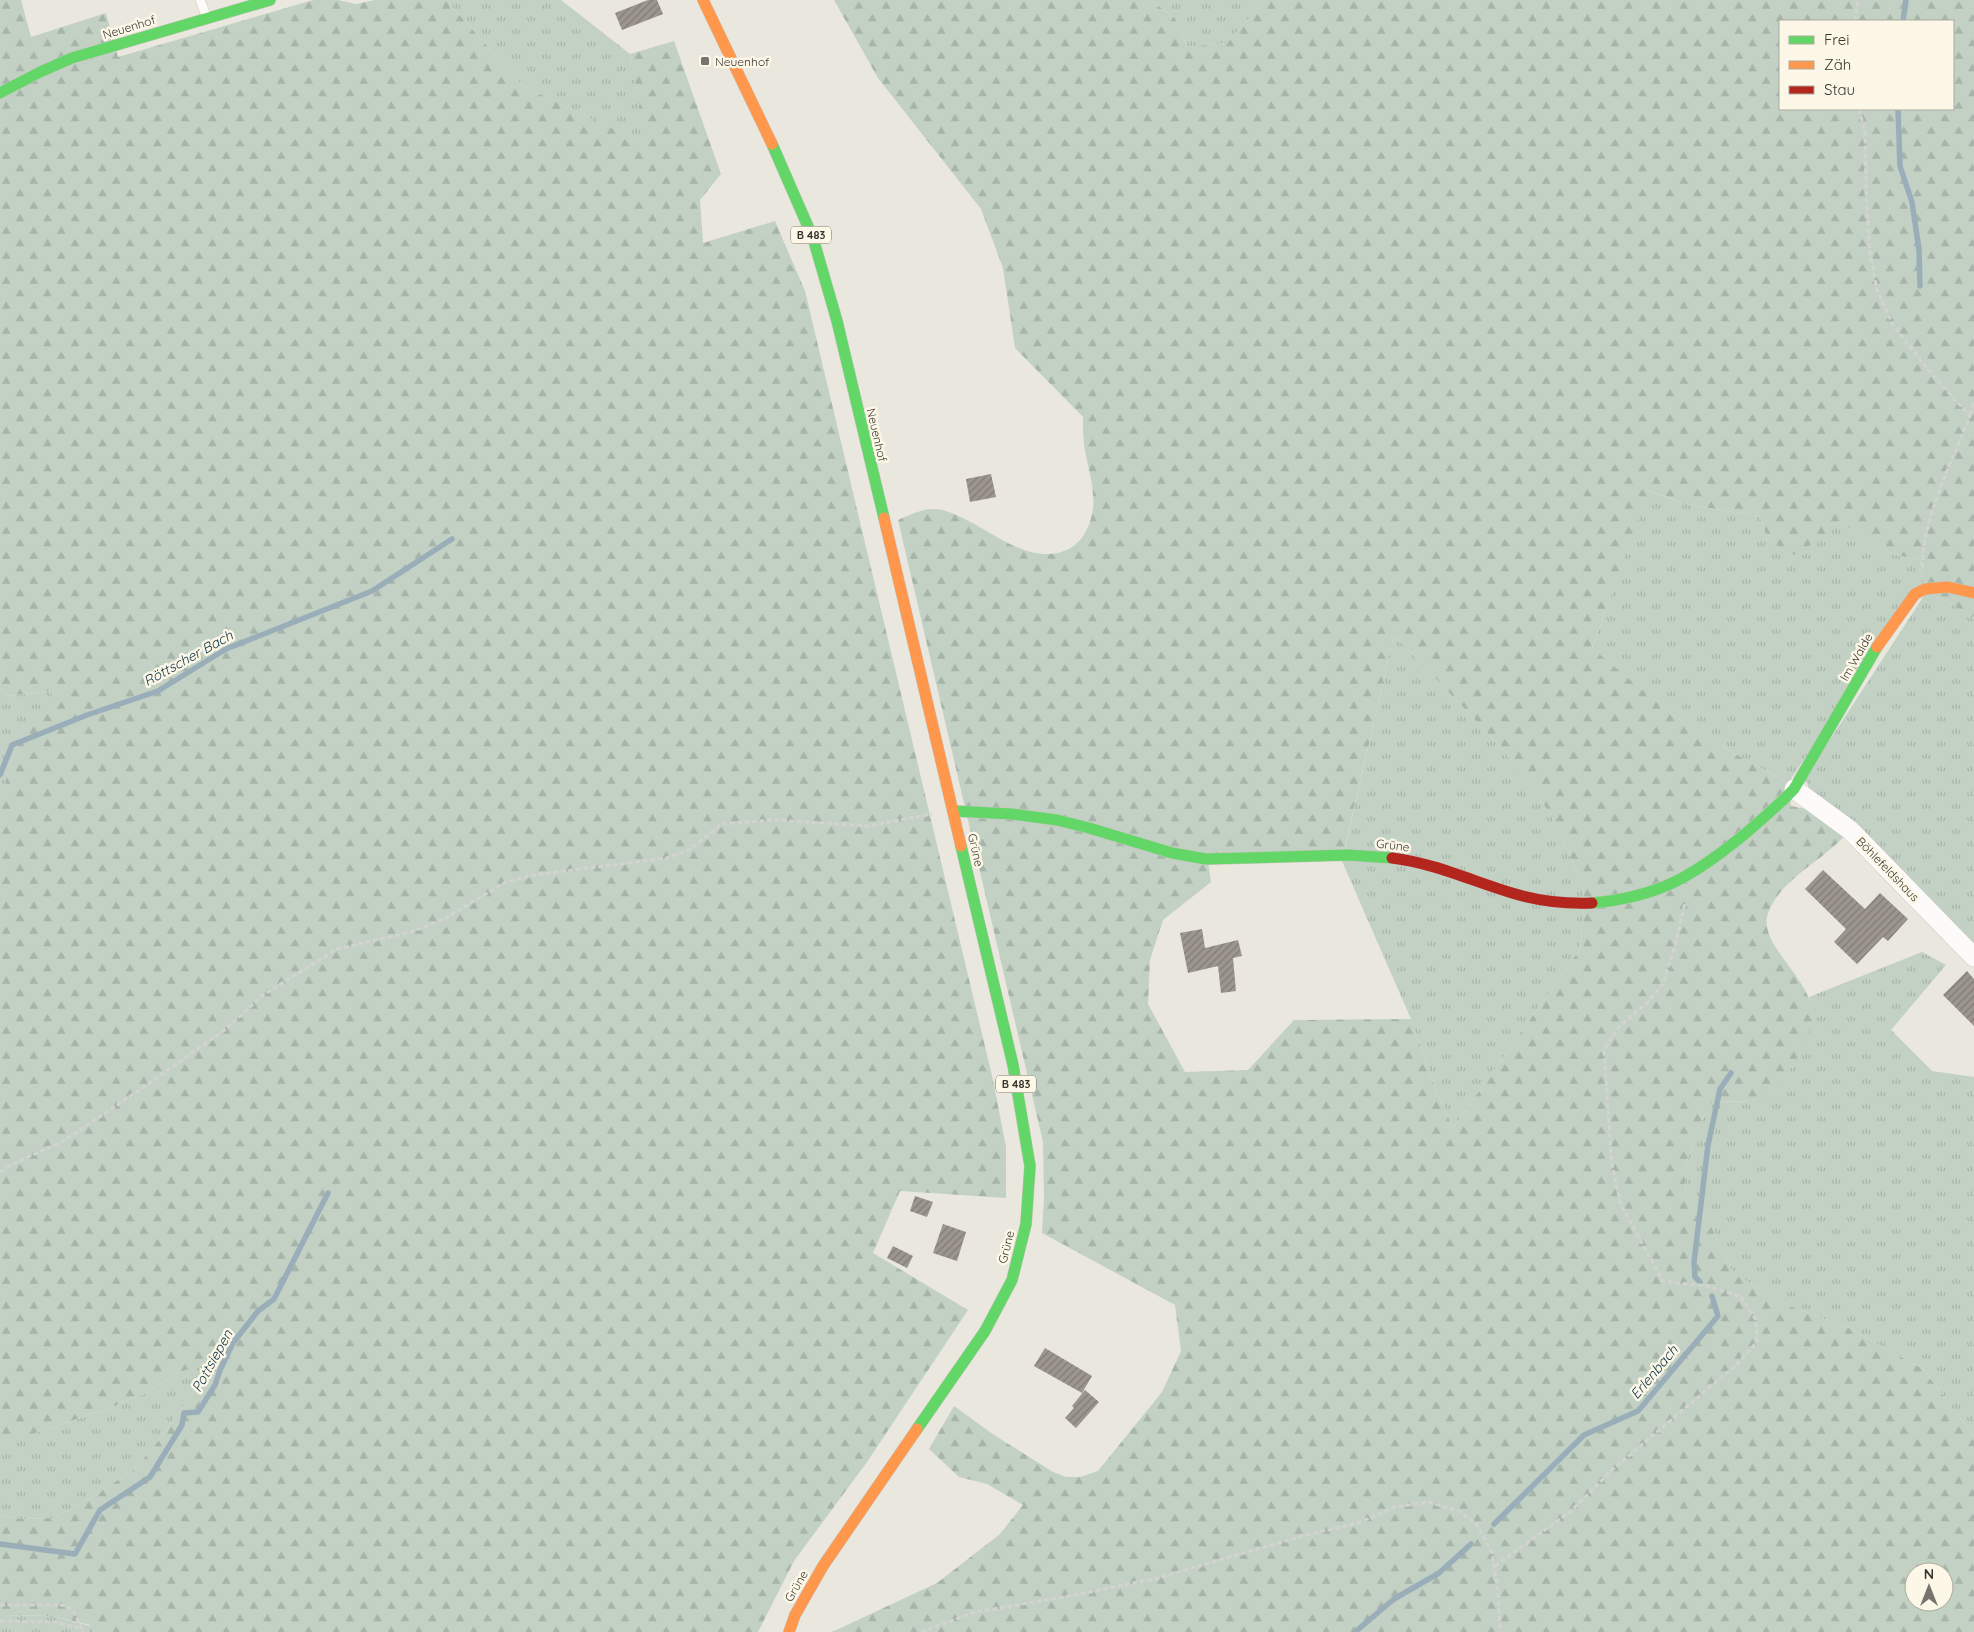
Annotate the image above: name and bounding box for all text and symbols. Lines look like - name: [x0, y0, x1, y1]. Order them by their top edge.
- street label: Neuenhof: [101, 12, 158, 42]
- legend: [1779, 20, 1954, 110]
- text: Frei: [1824, 30, 1850, 49]
- place label: Neuenhof: [715, 54, 770, 69]
- marker: Neuenhof: [699, 55, 711, 67]
- text: Zäh: [1824, 55, 1851, 74]
- text: Stau: [1824, 80, 1855, 99]
- road number: B 483: [791, 226, 831, 244]
- street label: Neuenhof: [864, 407, 891, 464]
- water label: Röttscher Bach: [140, 626, 237, 690]
- street label: Im Walde: [1836, 630, 1876, 684]
- street label: Grüne: [965, 832, 987, 868]
- street label: Böhlefeldshaus: [1853, 834, 1923, 905]
- street label: Grüne: [1375, 836, 1411, 855]
- road number: B 483: [996, 1076, 1036, 1092]
- street label: Grüne: [995, 1229, 1017, 1265]
- water label: Pottsiepen: [188, 1326, 237, 1395]
- water label: Erlenbach: [1626, 1341, 1682, 1403]
- north arrow: [1904, 1562, 1954, 1612]
- text: N: [1924, 1565, 1934, 1583]
- street label: Grüne: [781, 1568, 811, 1604]

